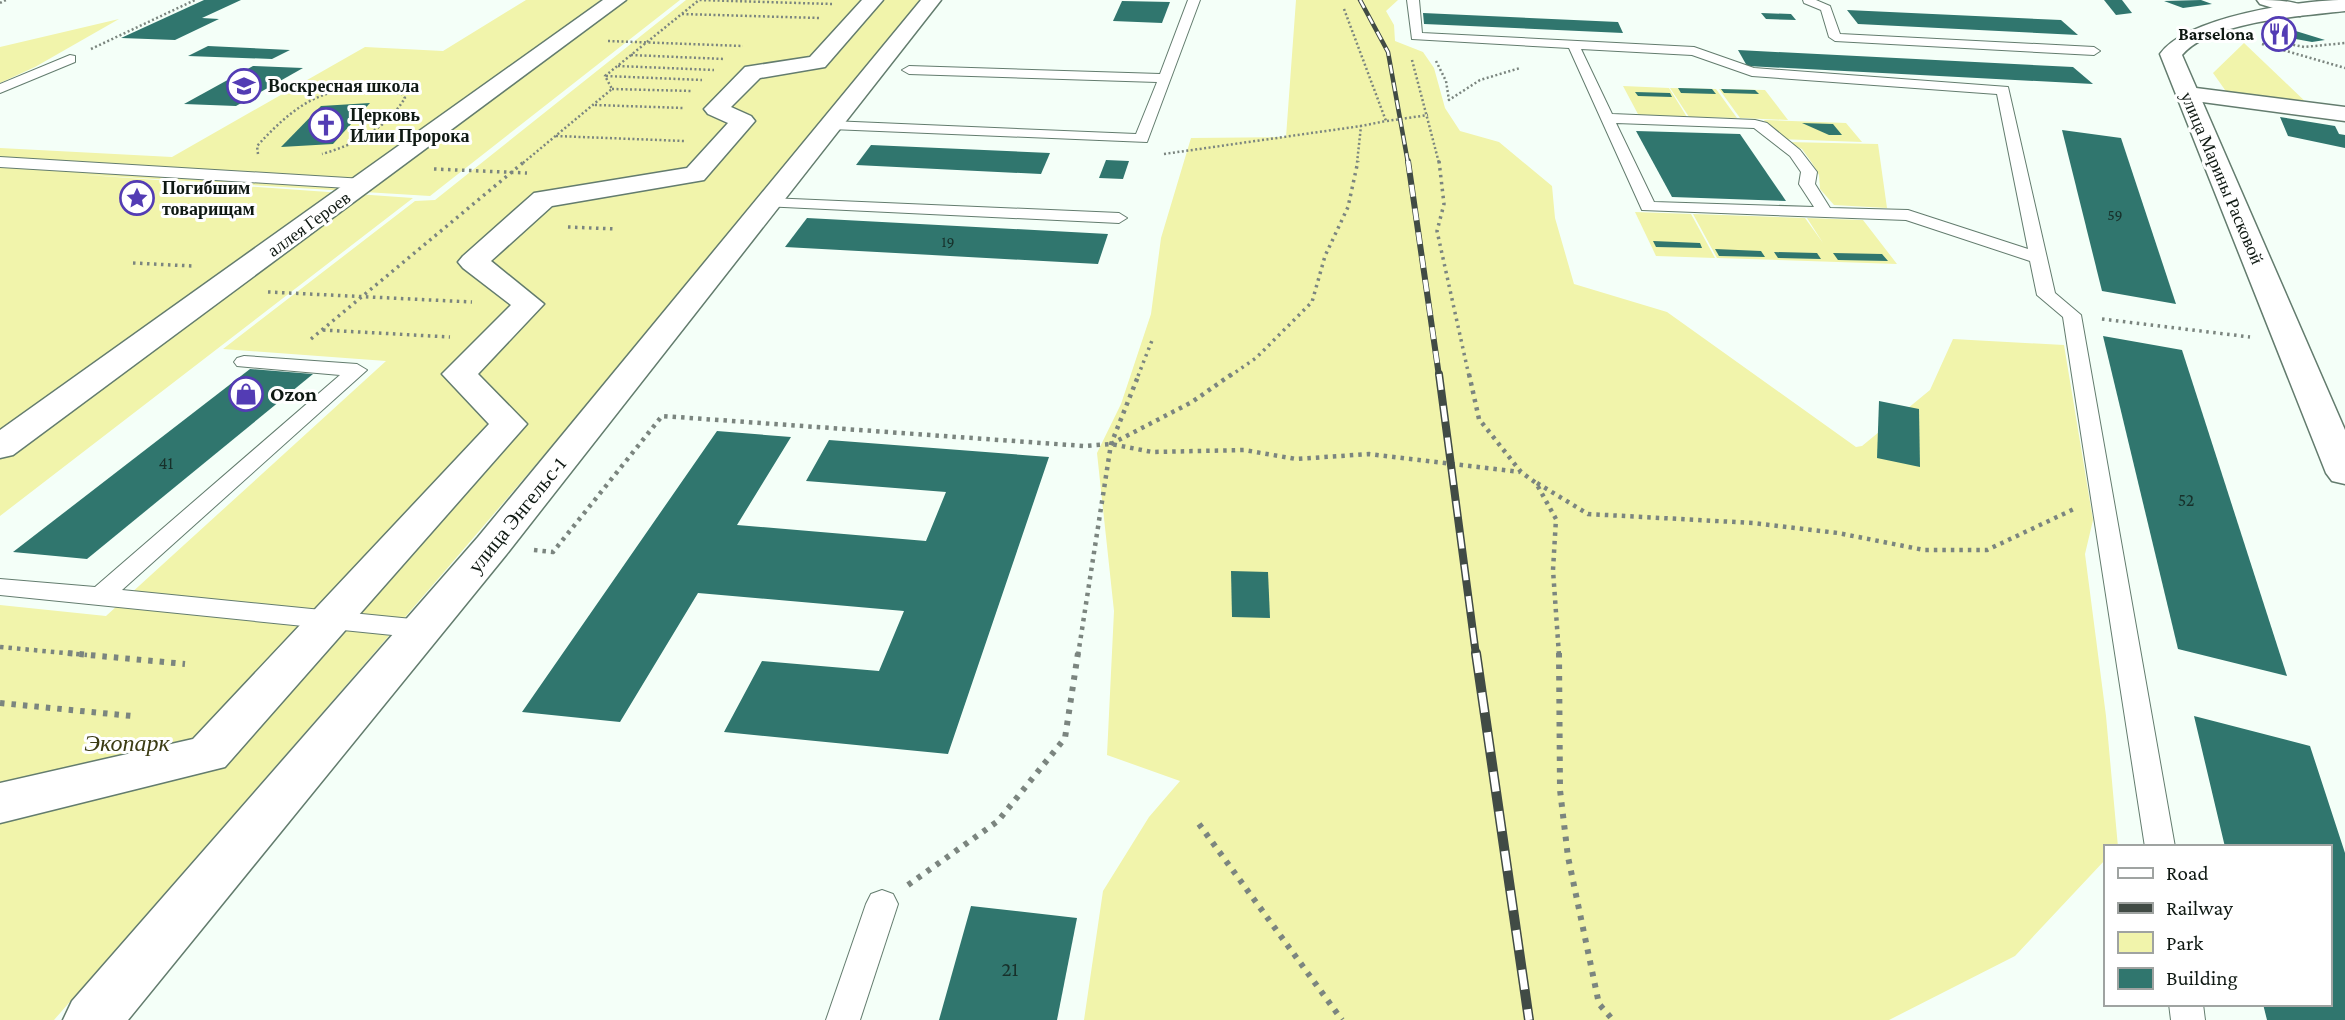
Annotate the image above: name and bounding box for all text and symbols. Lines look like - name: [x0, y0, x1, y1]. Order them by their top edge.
- restaurant icon: Barselona: [2260, 15, 2298, 53]
- place label: Barselona: [2178, 24, 2254, 44]
- school or university icon: Воскресная школа: [225, 67, 263, 105]
- place label: Воскресная школа: [268, 76, 419, 96]
- street label: улица Марины Расковой: [2177, 89, 2268, 268]
- place label: Церковь Илии Пророка: [350, 105, 469, 146]
- church icon: Церковь Илии Пророка: [307, 106, 345, 144]
- place label: Погибшим товарищам: [162, 178, 255, 219]
- place icon: Погибшим товарищам: [118, 179, 156, 217]
- street label: аллея Героев: [264, 187, 354, 261]
- house number: 59: [2107, 206, 2123, 223]
- house number: 19: [941, 233, 955, 250]
- shop icon: Ozon: [227, 375, 265, 413]
- place label: Ozon: [270, 382, 317, 406]
- street label: улица Энгельс-1: [463, 452, 571, 578]
- house number: 41: [158, 453, 174, 473]
- house number: 52: [2178, 490, 2194, 510]
- park label: Экопарк: [84, 729, 170, 756]
- legend: [2104, 845, 2331, 1006]
- text: Road: [2166, 861, 2209, 885]
- text: Railway: [2166, 896, 2233, 920]
- text: Park: [2166, 931, 2203, 955]
- house number: 21: [1002, 957, 1019, 981]
- text: Building: [2166, 966, 2238, 990]

